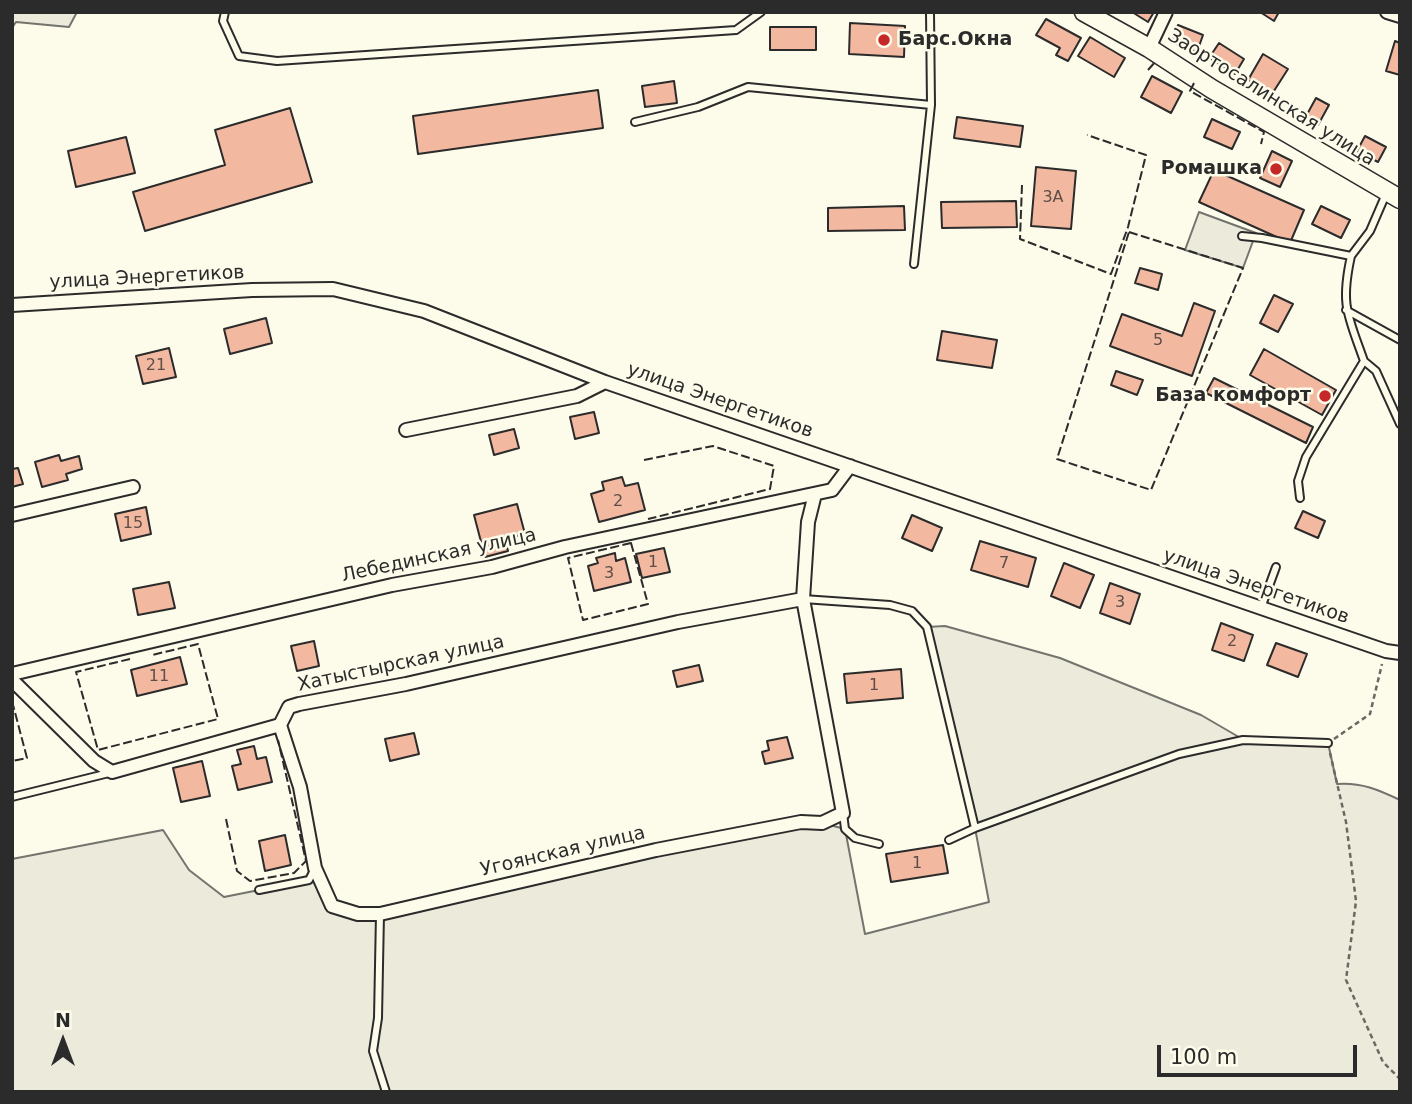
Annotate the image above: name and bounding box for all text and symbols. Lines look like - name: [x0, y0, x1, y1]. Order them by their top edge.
- street label: Заортосалинская улица: [1163, 25, 1379, 171]
- place label: Барс.Окна: [898, 29, 1012, 51]
- marker: Барс.Окна: [876, 32, 892, 48]
- place label: Ромашка: [1161, 158, 1262, 180]
- marker: Ромашка: [1268, 161, 1284, 177]
- house number: 3А: [1042, 188, 1064, 208]
- street label: улица Энергетиков: [49, 262, 245, 294]
- house number: 5: [1153, 331, 1163, 351]
- house number: 21: [146, 356, 166, 376]
- street label: улица Энергетиков: [624, 358, 816, 444]
- place label: База комфорт: [1155, 385, 1311, 407]
- marker: База комфорт: [1317, 388, 1333, 404]
- house number: 2: [613, 492, 623, 512]
- house number: 15: [123, 514, 143, 534]
- street label: Лебединская улица: [339, 524, 539, 588]
- street label: улица Энергетиков: [1160, 544, 1352, 630]
- house number: 1: [648, 553, 658, 573]
- house number: 7: [999, 554, 1009, 574]
- house number: 3: [604, 564, 614, 584]
- house number: 3: [1115, 593, 1125, 613]
- street label: Хатыстырская улица: [296, 631, 506, 697]
- house number: 2: [1227, 632, 1237, 652]
- house number: 11: [149, 667, 169, 687]
- house number: 1: [869, 676, 879, 696]
- street label: Угоянская улица: [478, 822, 648, 882]
- house number: 1: [912, 854, 922, 874]
- north arrow: [28, 1006, 98, 1076]
- text: N: [55, 1009, 71, 1031]
- scale bar: [1160, 1030, 1360, 1074]
- text: 100 m: [1170, 1045, 1237, 1069]

